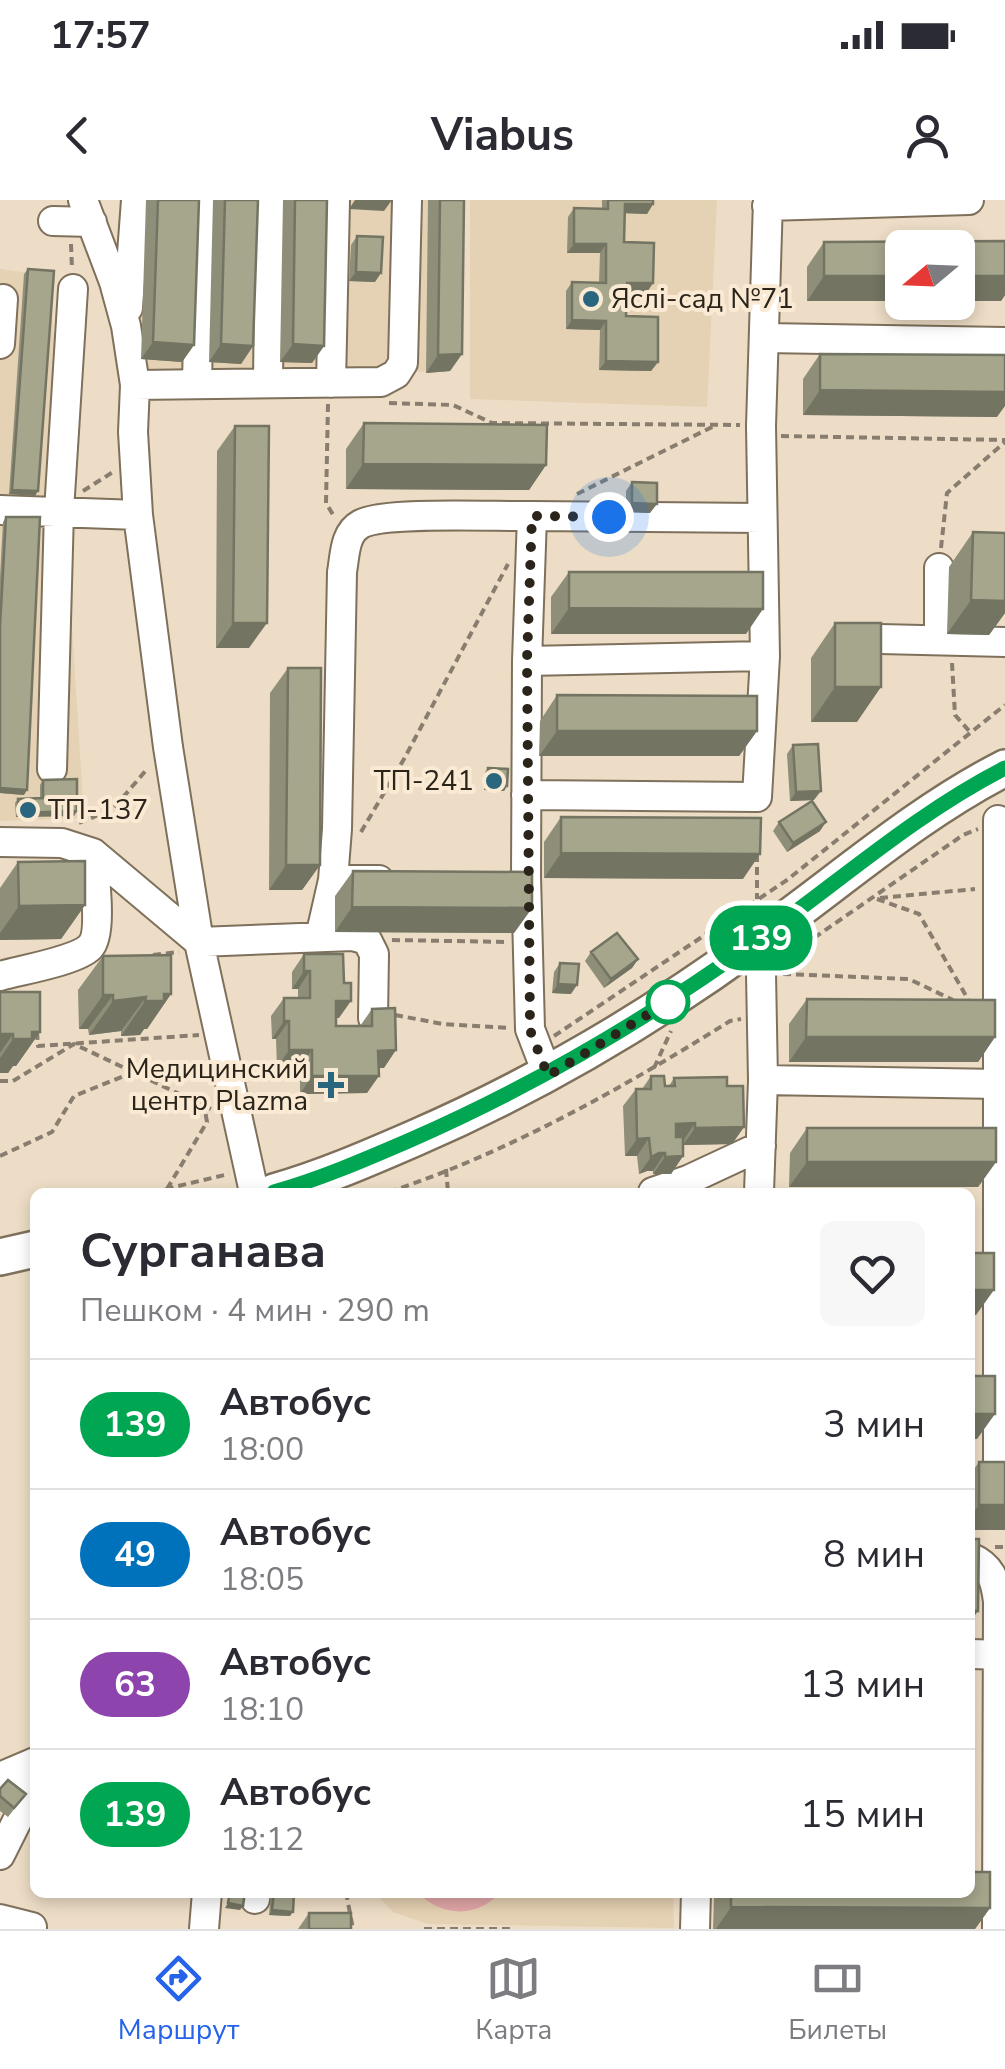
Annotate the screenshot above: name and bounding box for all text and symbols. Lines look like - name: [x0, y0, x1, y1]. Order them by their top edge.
- text: 17:57: [50, 10, 151, 61]
- text: Viabus: [431, 105, 574, 166]
- icon: back: [50, 108, 105, 163]
- icon: person: [900, 108, 955, 163]
- north arrow: [885, 230, 975, 320]
- map controls: [885, 230, 975, 320]
- place label: Яслі-сад №71: [611, 280, 794, 318]
- marker: Яслі-сад №71: [580, 288, 602, 310]
- your location: [584, 492, 634, 542]
- place label: ТП-241: [374, 762, 474, 800]
- marker: ТП-241: [483, 770, 505, 792]
- place label: ТП-137: [48, 791, 148, 829]
- marker: ТП-137: [17, 799, 39, 821]
- line badge: 139: [704, 906, 818, 970]
- text: 139: [729, 915, 793, 962]
- unlabelled marker: [647, 981, 689, 1023]
- place label: Медицинский центр Plazma: [126, 1050, 308, 1120]
- marker: Медицинский центр Plazma: [318, 1072, 344, 1098]
- text: Сурганава: [80, 1218, 326, 1284]
- button: heart: [820, 1221, 925, 1326]
- text: Пешком · 4 мин · 290 m: [80, 1289, 430, 1332]
- text: Автобус: [220, 1377, 371, 1428]
- text: 3 мин: [823, 1399, 925, 1450]
- text: 139: [103, 1401, 167, 1448]
- text: 18:00: [220, 1428, 304, 1471]
- text: Автобус: [220, 1507, 371, 1558]
- text: 8 мин: [823, 1529, 925, 1580]
- text: 49: [114, 1531, 156, 1578]
- text: 18:05: [220, 1558, 304, 1601]
- text: Автобус: [220, 1637, 371, 1688]
- text: 13 мин: [800, 1659, 925, 1710]
- text: 63: [114, 1661, 156, 1708]
- text: 18:10: [220, 1688, 304, 1731]
- text: Автобус: [220, 1767, 371, 1818]
- text: 15 мин: [800, 1789, 925, 1840]
- text: 139: [103, 1791, 167, 1838]
- text: 18:12: [220, 1818, 304, 1861]
- tab: Маршрут: [118, 1951, 240, 2049]
- tab: Карта: [475, 1951, 552, 2049]
- tab: Билеты: [788, 1951, 887, 2049]

